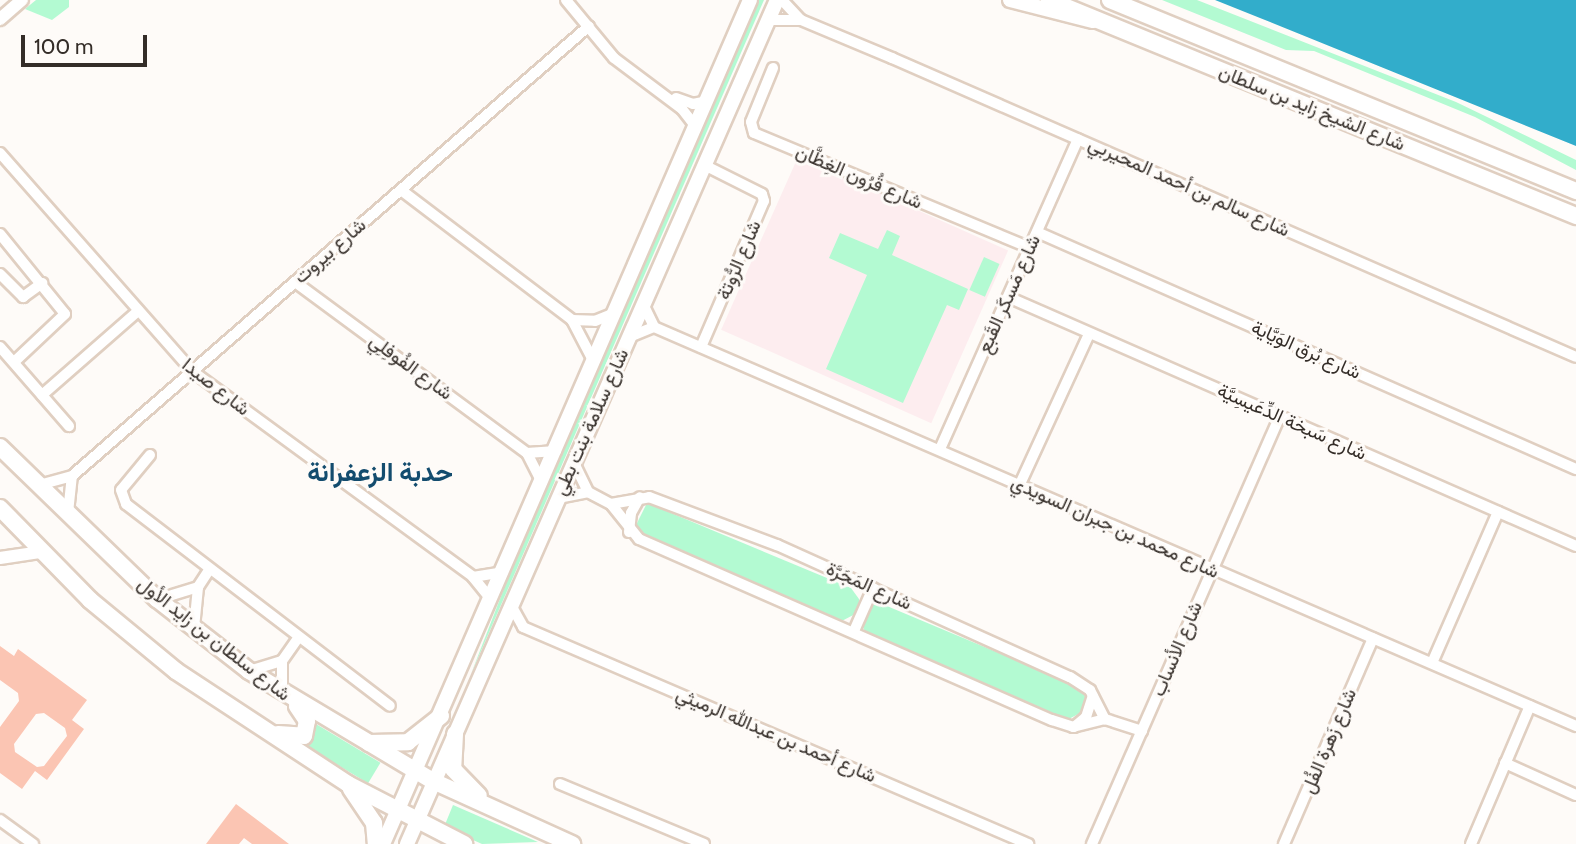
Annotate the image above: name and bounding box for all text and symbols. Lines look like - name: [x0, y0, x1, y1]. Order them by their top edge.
- scale bar: [24, 21, 150, 65]
- text: 100 m: [34, 34, 93, 59]
- street label: شارع الشيخ زايد بن سلطان: [1216, 60, 1408, 156]
- street label: شارع سالم بن أحمد المحيربي: [1085, 132, 1293, 242]
- street label: شارع قُرُون الغِظَّان: [792, 140, 926, 214]
- street label: شارع بيروت: [289, 214, 371, 288]
- street label: شارع الرُّوتة: [712, 217, 766, 303]
- street label: شارع مَسكَر القَبع: [973, 231, 1045, 357]
- street label: شارع بُرق الوَيَّاية: [1248, 316, 1364, 384]
- street label: شارع الفُوفِلِي: [365, 329, 457, 405]
- street label: شارع سلامة بنت بطي: [548, 345, 634, 499]
- street label: شارع صيدا: [178, 353, 254, 421]
- street label: شارع سَبخة الدِّعَيسِيَّة: [1214, 379, 1370, 465]
- district label: حدبة الزعفرانة: [307, 457, 453, 489]
- street label: شارع محمد بن جبران السويدي: [1008, 471, 1222, 583]
- street label: شارع المَجَرَّة: [823, 557, 915, 615]
- street label: شارع سلطان بن زايد الأول: [133, 572, 295, 706]
- street label: شارع الأنساب: [1147, 598, 1207, 700]
- street label: شارع أحمد بن عبدالله الرميثي: [673, 682, 879, 788]
- street label: شارع زَهرة الفُل: [1297, 685, 1361, 797]

